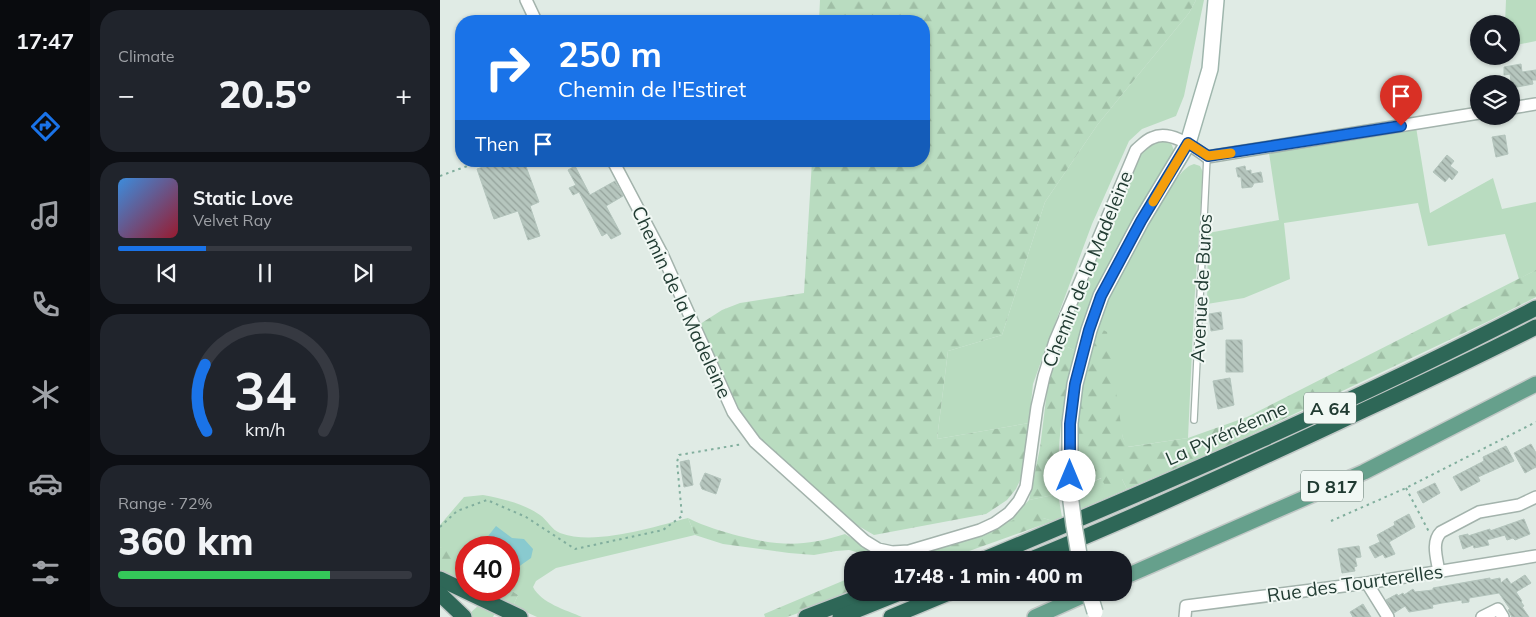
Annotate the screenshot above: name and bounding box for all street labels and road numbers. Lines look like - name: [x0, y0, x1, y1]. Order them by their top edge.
- street label: Chemin de la Madeleine: [1037, 167, 1137, 371]
- street label: Chemin de la Madeleine: [627, 202, 737, 402]
- street label: Avenue de Buros: [1185, 213, 1217, 363]
- road number: A 64: [1304, 392, 1356, 423]
- street label: La Pyrénéenne: [1161, 395, 1291, 471]
- road number: D 817: [1301, 471, 1363, 502]
- street label: Rue des Tourterelles: [1265, 559, 1445, 607]

